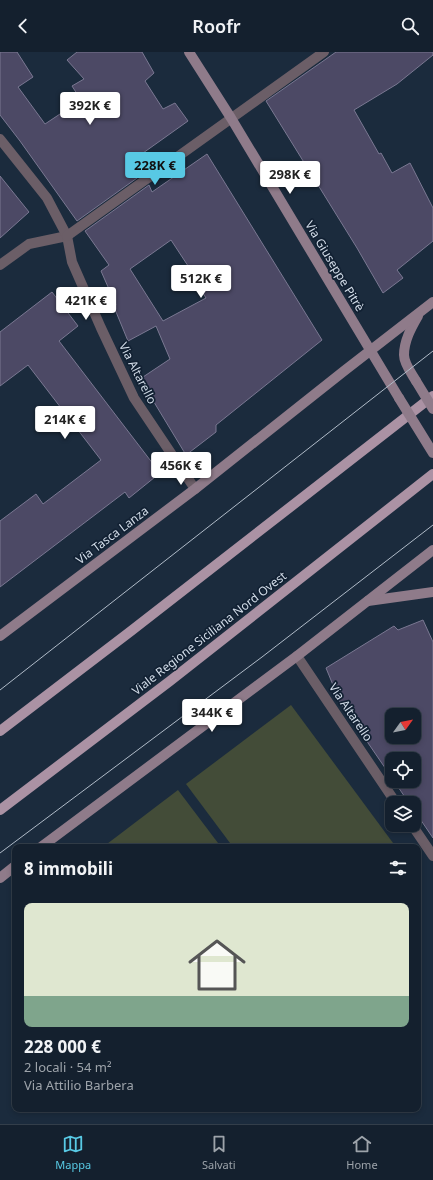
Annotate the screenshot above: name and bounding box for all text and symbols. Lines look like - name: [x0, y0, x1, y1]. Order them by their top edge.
- text: Roofr: [192, 14, 241, 38]
- icon: back: [12, 15, 34, 37]
- icon: search: [399, 15, 421, 37]
- pin: 392K €: [57, 92, 123, 126]
- text: 392K €: [69, 96, 111, 114]
- pin: 228K €: [122, 152, 188, 186]
- text: 228K €: [134, 156, 176, 174]
- pin: 298K €: [257, 161, 323, 195]
- text: 298K €: [269, 165, 311, 183]
- street label: Via Giuseppe Pitrè: [301, 218, 369, 315]
- pin: 512K €: [168, 265, 234, 299]
- text: 512K €: [180, 269, 222, 287]
- pin: 421K €: [53, 287, 119, 321]
- text: 421K €: [65, 291, 107, 309]
- street label: Via Altarello: [115, 339, 161, 407]
- pin: 214K €: [32, 406, 98, 440]
- text: 214K €: [44, 410, 86, 428]
- pin: 456K €: [148, 452, 214, 486]
- text: 456K €: [160, 456, 202, 474]
- street label: Via Tasca Lanza: [72, 502, 152, 568]
- street label: Viale Regione Siciliana Nord Ovest: [128, 567, 290, 699]
- street label: Via Altarello: [325, 680, 377, 744]
- pin: 344K €: [179, 699, 245, 733]
- text: 344K €: [191, 703, 233, 721]
- north arrow: [385, 708, 421, 744]
- map controls: [385, 708, 421, 832]
- button: locate: [385, 752, 421, 788]
- button: layers: [385, 796, 421, 832]
- text: 8 immobili: [24, 857, 113, 880]
- icon: filters: [387, 857, 409, 879]
- icon: home: [181, 929, 253, 1001]
- text: 228 000 €: [24, 1035, 101, 1058]
- text: 2 locali · 54 m²: [24, 1058, 111, 1076]
- text: Via Attilio Barbera: [24, 1076, 134, 1094]
- tab: Mappa: [55, 1133, 91, 1172]
- tab: Salvati: [202, 1133, 236, 1172]
- tab: Home: [346, 1133, 378, 1172]

